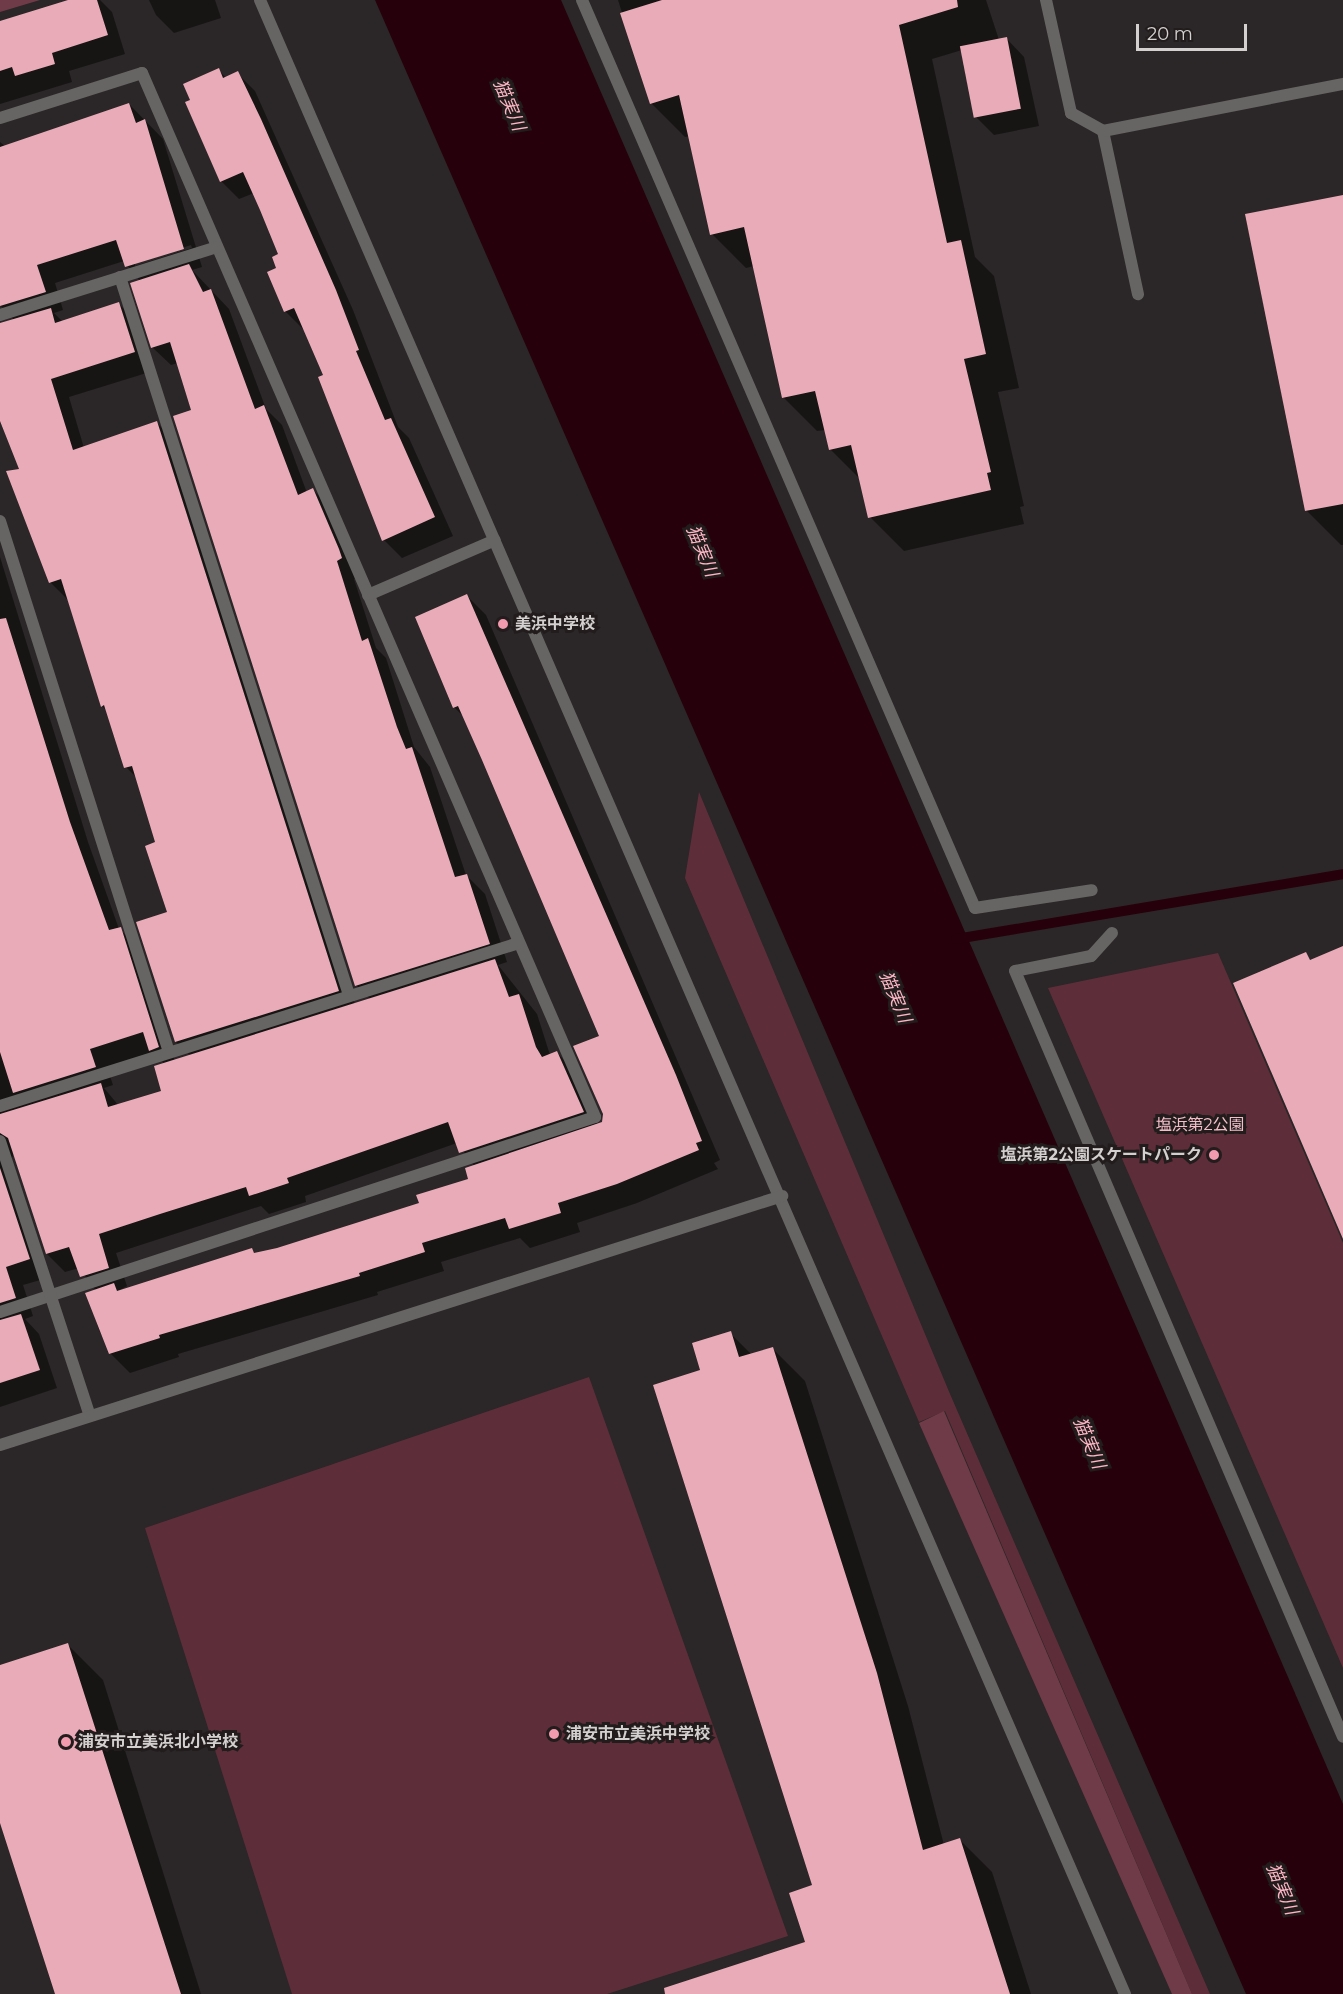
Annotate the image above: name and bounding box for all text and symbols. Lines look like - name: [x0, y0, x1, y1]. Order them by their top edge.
- scale bar: [1139, 12, 1250, 50]
- text: 20 m: [1147, 23, 1193, 45]
- water label: 猫実川: [489, 76, 529, 134]
- water label: 猫実川: [682, 522, 722, 580]
- place label: 美浜中学校: [515, 614, 595, 634]
- marker: 美浜中学校: [496, 617, 510, 631]
- water label: 猫実川: [875, 968, 915, 1026]
- park label: 塩浜第2公園: [1155, 1115, 1245, 1135]
- place label: 塩浜第2公園スケートパーク: [1001, 1145, 1202, 1165]
- marker: 塩浜第2公園スケートパーク: [1207, 1148, 1221, 1162]
- water label: 猫実川: [1069, 1414, 1109, 1472]
- place label: 浦安市立美浜中学校: [566, 1724, 710, 1744]
- marker: 浦安市立美浜中学校: [547, 1727, 561, 1741]
- place label: 浦安市立美浜北小学校: [78, 1732, 238, 1752]
- marker: 浦安市立美浜北小学校: [59, 1735, 73, 1749]
- water label: 猫実川: [1262, 1860, 1302, 1918]

